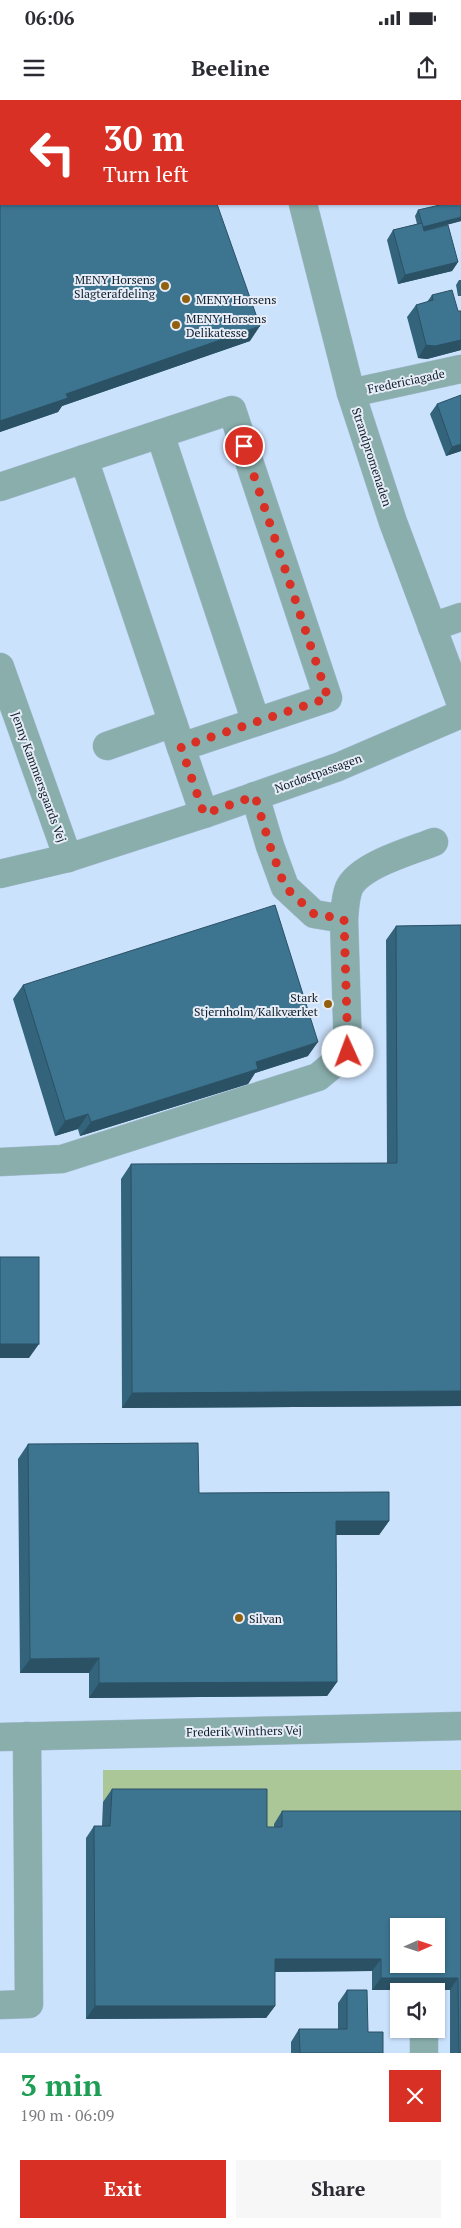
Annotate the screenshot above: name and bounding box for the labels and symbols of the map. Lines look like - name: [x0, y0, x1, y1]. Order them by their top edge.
- place label: MENY Horsens Slagterafdeling: [74, 272, 156, 301]
- marker: MENY Horsens Slagterafdeling: [159, 280, 171, 292]
- place label: MENY Horsens: [196, 292, 276, 307]
- marker: MENY Horsens: [180, 293, 192, 305]
- place label: MENY Horsens Delikatesse: [186, 311, 266, 340]
- marker: MENY Horsens Delikatesse: [170, 319, 182, 331]
- street label: Fredericiagade: [366, 366, 446, 396]
- street label: Strandpromenaden: [349, 406, 395, 508]
- pin: [223, 425, 265, 467]
- street label: Jenny Kammersgaards Vej: [8, 710, 70, 844]
- street label: Nordøstpassagen: [272, 750, 364, 796]
- place label: Stark Stjernholm/Kalkværket: [194, 990, 319, 1019]
- marker: Stark Stjernholm/Kalkværket: [322, 998, 334, 1010]
- position arrow: [321, 1025, 373, 1077]
- place label: Silvan: [249, 1611, 282, 1626]
- marker: Silvan: [233, 1612, 245, 1624]
- street label: Frederik Winthers Vej: [186, 1722, 302, 1740]
- north arrow: [390, 1918, 445, 1972]

